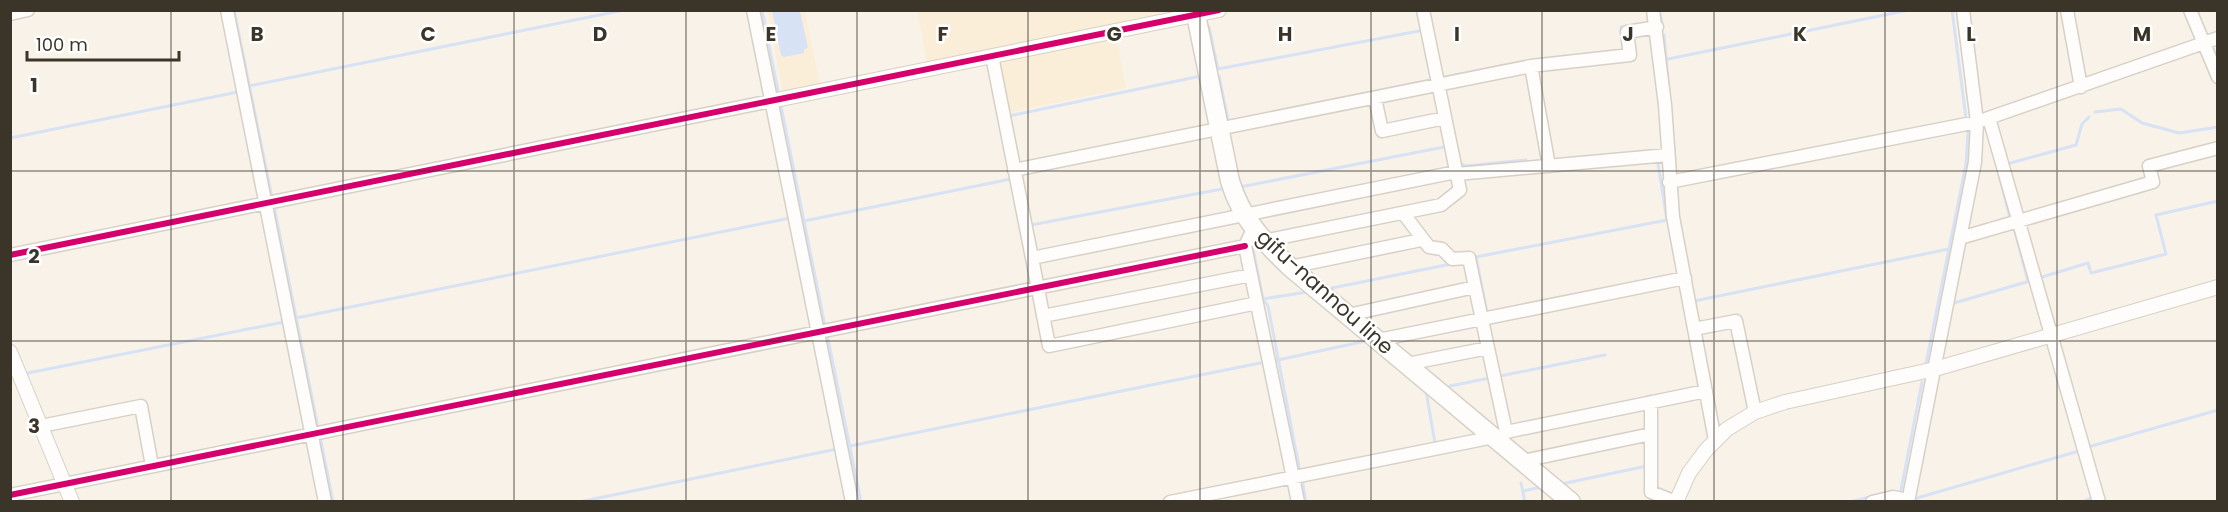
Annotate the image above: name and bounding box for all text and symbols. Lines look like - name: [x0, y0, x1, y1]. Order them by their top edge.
- text: B: [250, 20, 264, 48]
- text: C: [420, 20, 436, 48]
- text: D: [593, 20, 607, 48]
- text: E: [766, 20, 776, 48]
- text: F: [938, 20, 949, 48]
- text: G: [1106, 20, 1122, 48]
- text: H: [1278, 20, 1292, 48]
- text: I: [1454, 20, 1460, 48]
- text: J: [1622, 20, 1634, 48]
- text: K: [1793, 20, 1807, 48]
- text: L: [1966, 20, 1976, 48]
- text: M: [2133, 20, 2151, 48]
- scale bar: [27, 24, 178, 62]
- text: 100 m: [36, 32, 88, 57]
- text: 1: [30, 71, 38, 99]
- street label: gifu-nannou line: [1251, 222, 1400, 361]
- text: 2: [28, 242, 40, 270]
- text: 3: [28, 412, 40, 440]

